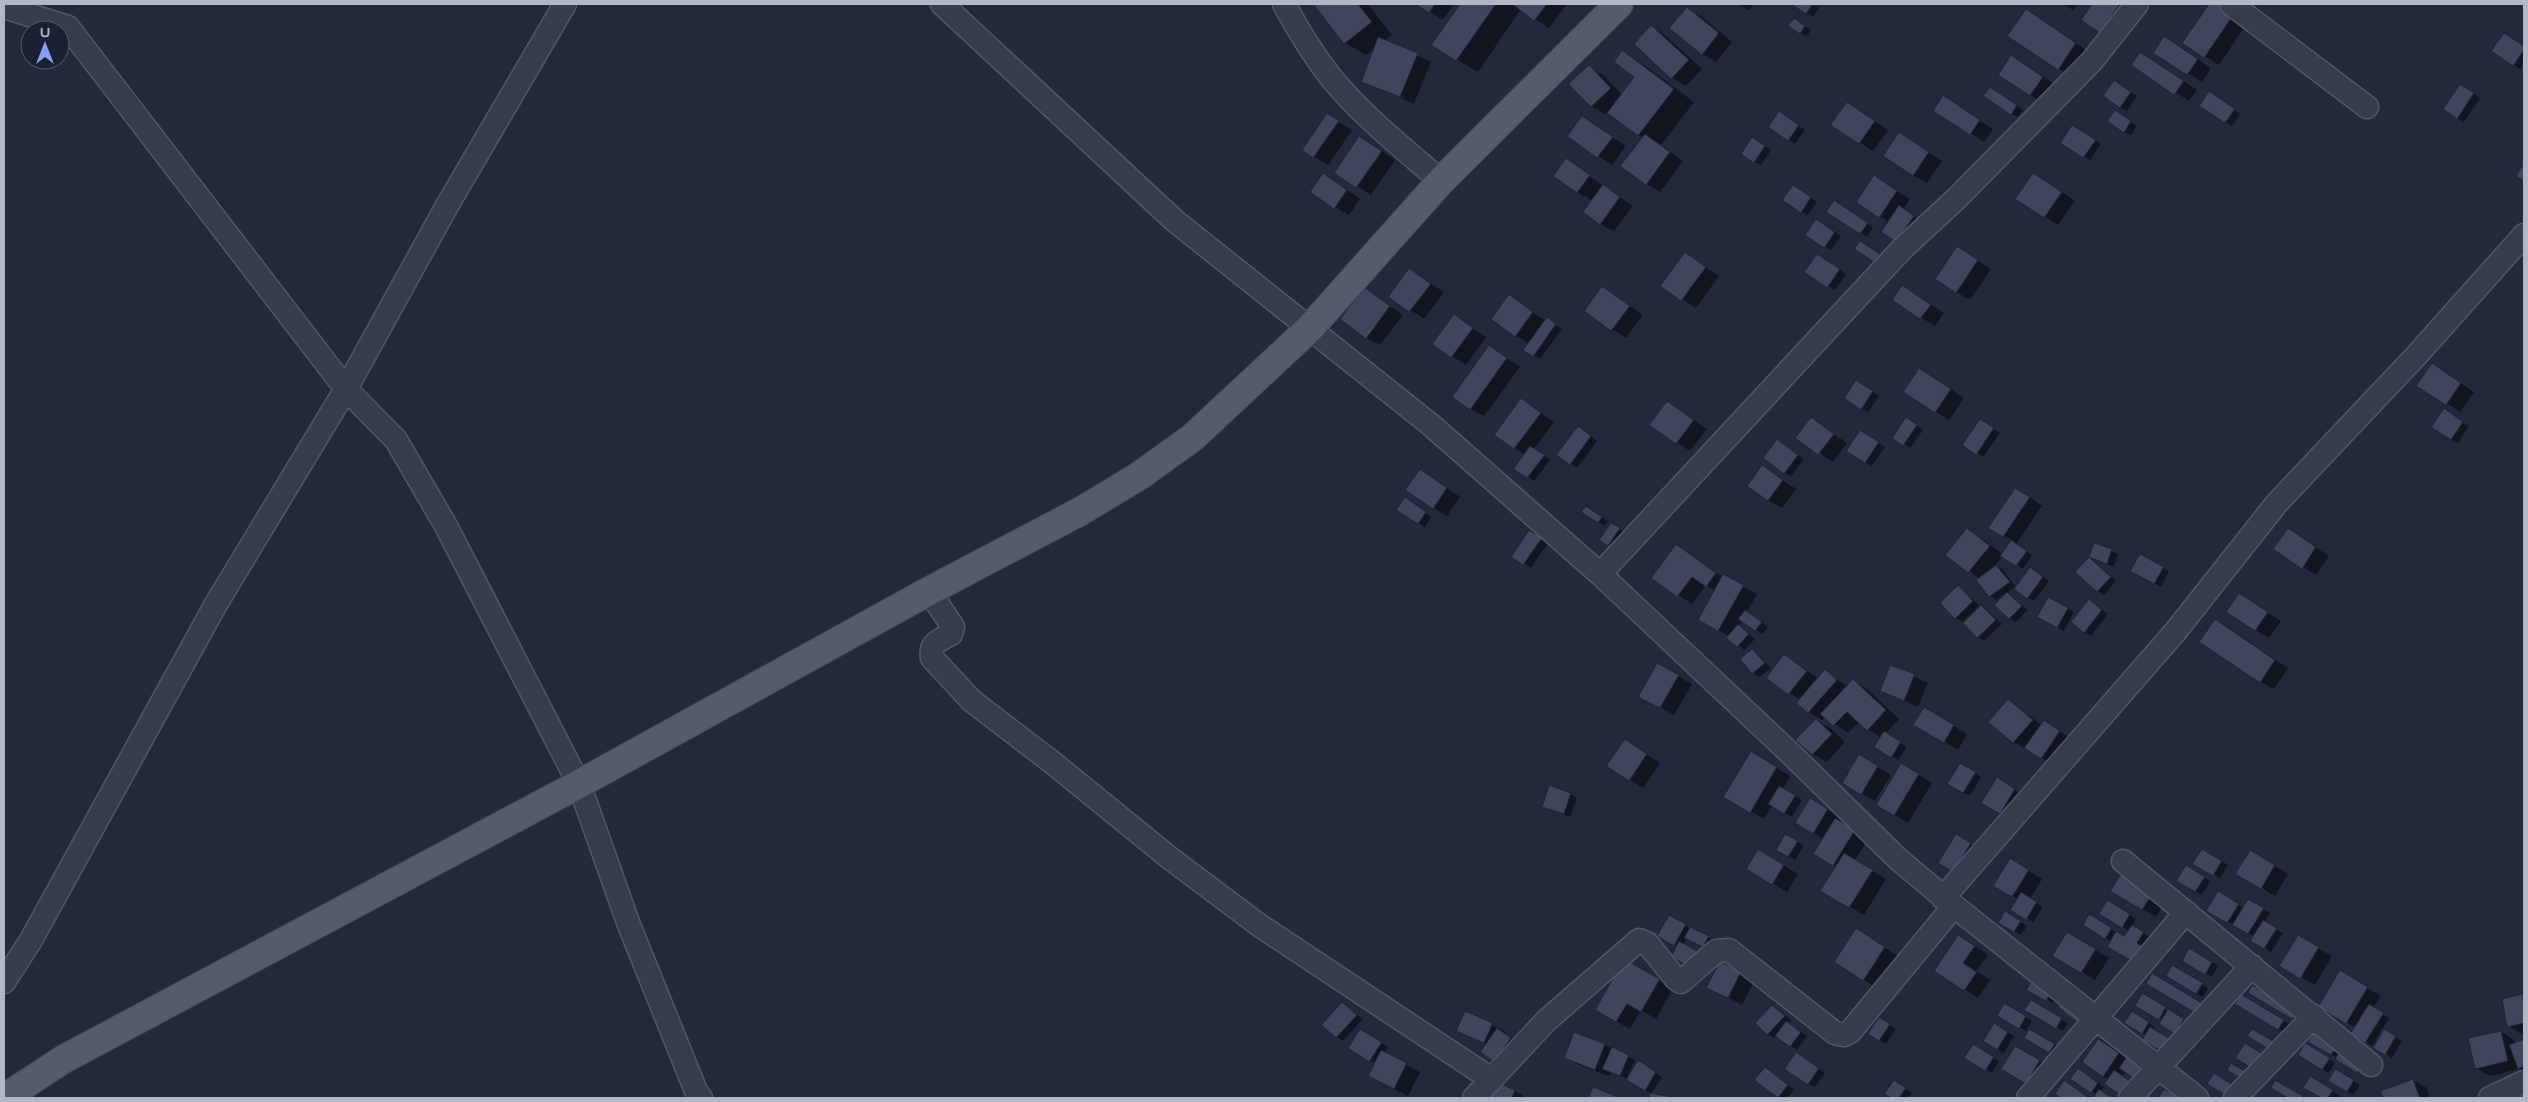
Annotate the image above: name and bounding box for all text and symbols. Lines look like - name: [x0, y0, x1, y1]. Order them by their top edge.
- north arrow: [20, 20, 70, 70]
- text: U: [40, 24, 50, 41]

